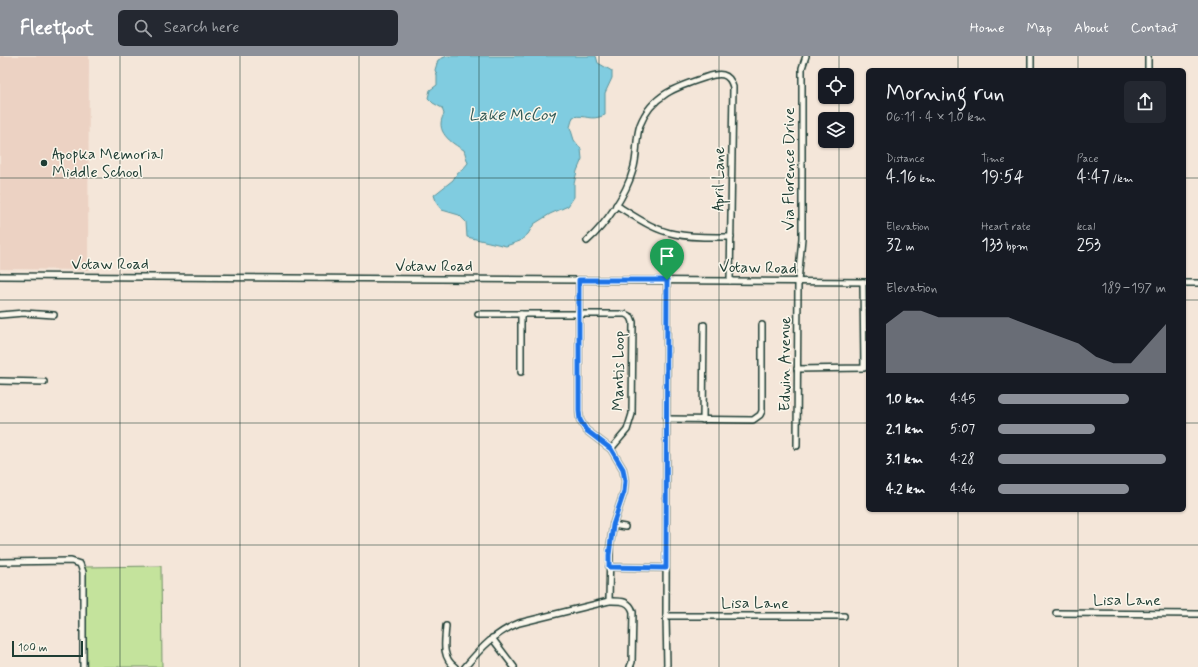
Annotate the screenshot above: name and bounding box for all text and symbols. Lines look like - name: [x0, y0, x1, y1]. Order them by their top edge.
- search box: [118, 10, 398, 46]
- text: Fleetfoot: [20, 16, 94, 41]
- icon: search: [132, 17, 154, 39]
- text: Search here: [164, 18, 239, 38]
- text: Home: [970, 19, 1004, 37]
- text: Map: [1026, 19, 1052, 37]
- text: About: [1074, 19, 1109, 37]
- text: Contact: [1131, 19, 1178, 37]
- map controls: [818, 68, 854, 148]
- button: locate: [818, 68, 854, 104]
- text: Morning run: [886, 80, 1005, 108]
- button: share: [1124, 81, 1166, 123]
- water label: Lake McCoy: [469, 104, 557, 126]
- street label: Via Florence Drive: [779, 107, 800, 231]
- text: 06:11 · 4 × 1.0 km: [886, 109, 986, 126]
- button: layers: [818, 112, 854, 148]
- place label: Apopka Memorial Middle School: [52, 144, 163, 183]
- street label: April Lane: [708, 146, 731, 211]
- text: Distance: [886, 152, 925, 166]
- text: Time: [981, 152, 1004, 166]
- text: Pace: [1077, 152, 1099, 166]
- marker: Apopka Memorial Middle School: [39, 158, 49, 168]
- text: 4.16: [886, 166, 916, 188]
- text: 19:54: [981, 166, 1024, 188]
- text: 4:47: [1077, 166, 1110, 188]
- text: km: [916, 172, 935, 186]
- text: /km: [1110, 172, 1133, 186]
- text: Elevation: [886, 220, 929, 234]
- text: Heart rate: [981, 220, 1031, 234]
- text: kcal: [1077, 220, 1095, 234]
- text: 32: [886, 234, 903, 256]
- text: 133: [981, 234, 1003, 256]
- text: 253: [1077, 234, 1101, 256]
- pin: [650, 239, 684, 280]
- text: m: [903, 240, 914, 254]
- text: bpm: [1003, 240, 1028, 254]
- icon: arrive: [656, 245, 678, 267]
- street label: Votaw Road: [71, 254, 149, 275]
- street label: Votaw Road: [395, 256, 473, 277]
- street label: Votaw Road: [719, 257, 797, 279]
- text: Elevation: [886, 280, 937, 297]
- text: 189–197 m: [1102, 280, 1166, 297]
- street label: Edwin Avenue: [775, 316, 796, 412]
- street label: Mantis Loop: [608, 331, 630, 411]
- text: 1.0 km: [886, 391, 924, 408]
- text: 4:45: [950, 391, 976, 408]
- text: 2.1 km: [886, 421, 923, 438]
- text: 5:07: [950, 421, 975, 438]
- text: 3.1 km: [886, 451, 923, 468]
- text: 4:28: [950, 451, 975, 468]
- text: 4.2 km: [886, 481, 925, 498]
- text: 4:46: [950, 481, 976, 498]
- street label: Lisa Lane: [1093, 590, 1161, 611]
- street label: Lisa Lane: [721, 593, 789, 614]
- scale bar: [12, 639, 83, 658]
- text: 100 m: [18, 641, 48, 655]

